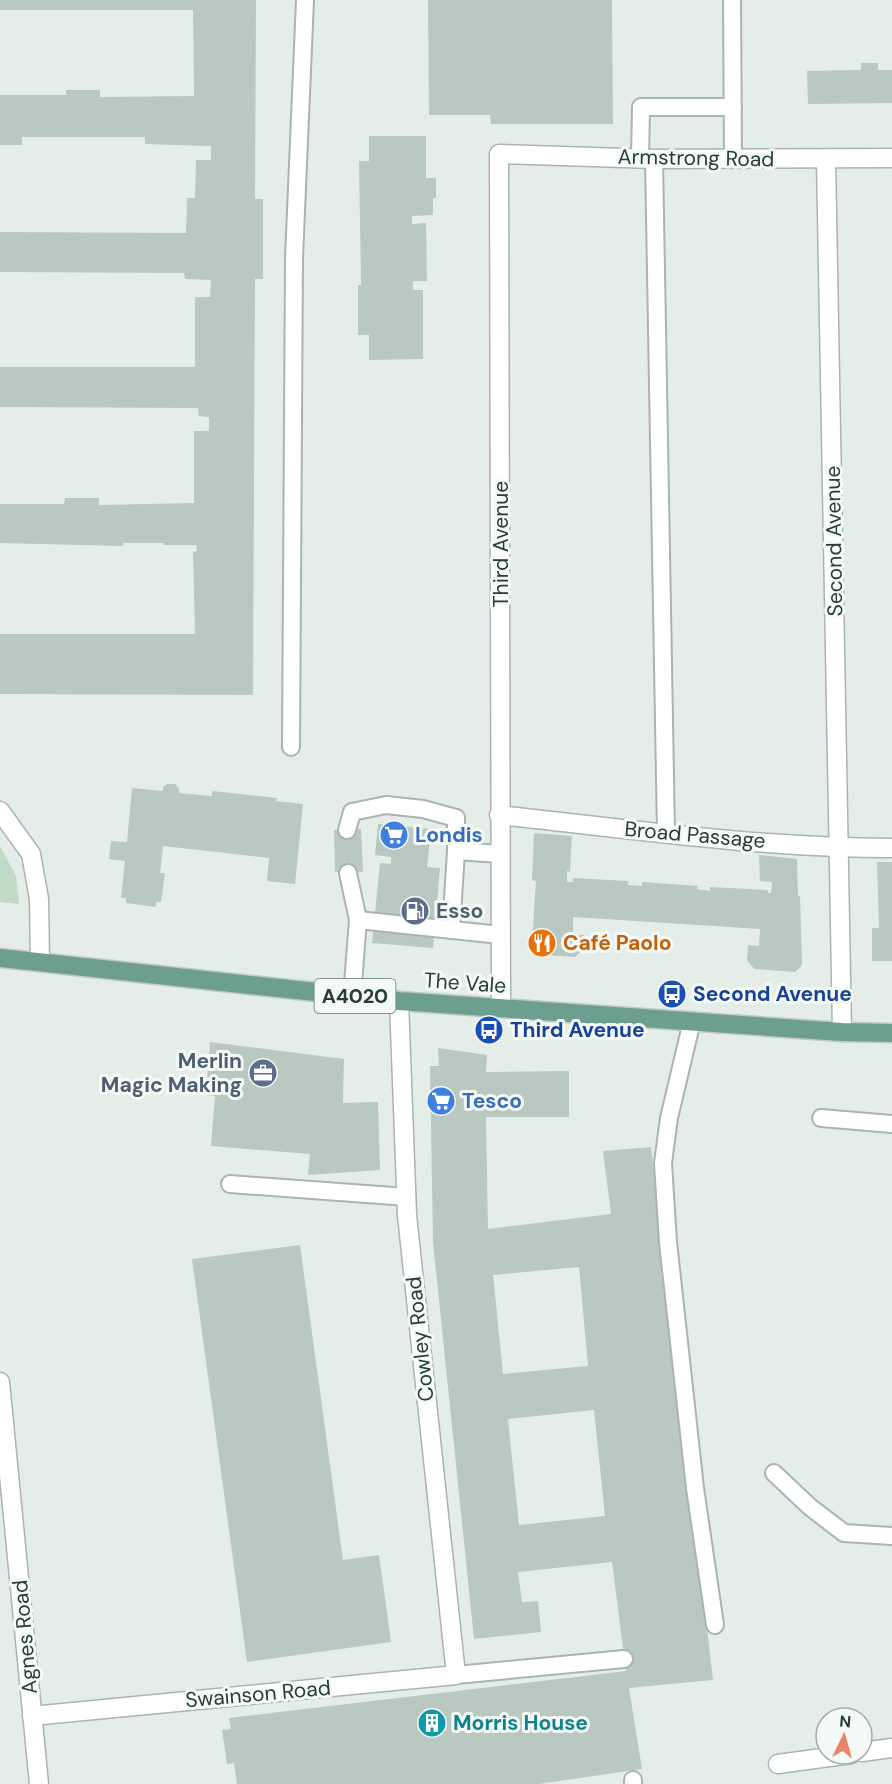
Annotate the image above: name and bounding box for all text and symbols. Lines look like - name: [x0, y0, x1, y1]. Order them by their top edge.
- street label: Armstrong Road: [617, 143, 775, 173]
- street label: Second Avenue: [819, 465, 849, 617]
- street label: Third Avenue: [487, 481, 515, 607]
- street label: Broad Passage: [623, 815, 767, 855]
- supermarket icon: Londis: [378, 819, 410, 851]
- place label: Londis: [415, 821, 483, 849]
- fuel station icon: Esso: [399, 895, 431, 927]
- place label: Esso: [436, 897, 483, 925]
- restaurant icon: Café Paolo: [526, 927, 558, 959]
- place label: Café Paolo: [563, 929, 672, 957]
- street label: The Vale: [423, 966, 507, 1000]
- bus stop icon: Second Avenue: [656, 978, 688, 1010]
- road number: A4020: [314, 979, 395, 1013]
- place label: Second Avenue: [693, 980, 852, 1008]
- bus stop icon: Third Avenue: [473, 1014, 505, 1046]
- place label: Third Avenue: [510, 1016, 645, 1044]
- place label: Merlin Magic Making: [101, 1047, 242, 1099]
- office icon: Merlin Magic Making: [247, 1057, 279, 1089]
- supermarket icon: Tesco: [425, 1085, 457, 1117]
- place label: Tesco: [462, 1087, 522, 1115]
- street label: Cowley Road: [400, 1275, 440, 1403]
- street label: Agnes Road: [6, 1579, 44, 1695]
- street label: Swainson Road: [184, 1674, 332, 1714]
- north arrow: [814, 1706, 874, 1766]
- building icon: Morris House: [416, 1707, 448, 1739]
- place label: Morris House: [453, 1709, 588, 1737]
- text: N: [839, 1711, 852, 1733]

